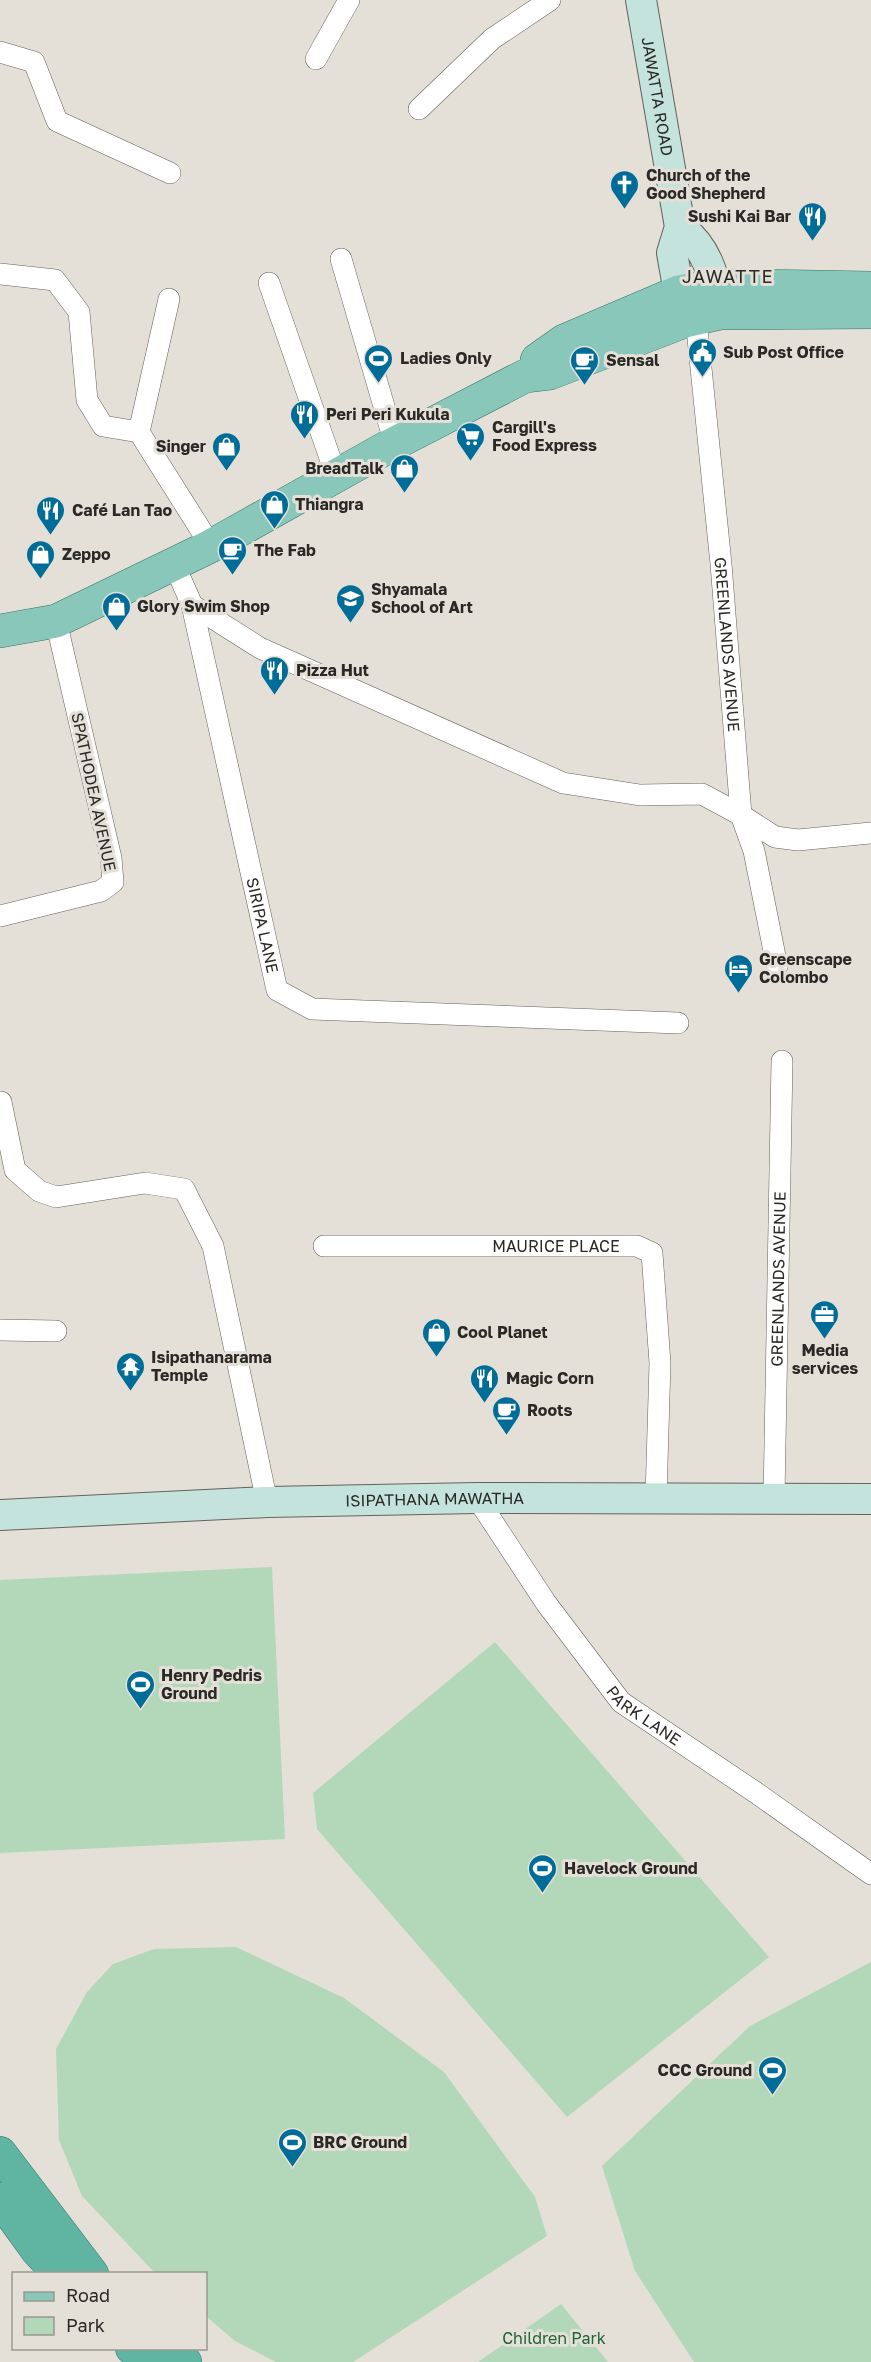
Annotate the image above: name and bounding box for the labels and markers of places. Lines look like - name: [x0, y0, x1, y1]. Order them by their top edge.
- place label: Church of the Good Shepherd: [646, 165, 766, 203]
- church icon: Church of the Good Shepherd: [609, 168, 641, 210]
- restaurant icon: Sushi Kai Bar: [796, 200, 828, 242]
- place label: Sushi Kai Bar: [688, 206, 791, 226]
- public building icon: Sub Post Office: [686, 336, 718, 378]
- sports icon: Ladies Only: [363, 342, 395, 384]
- place label: Sub Post Office: [723, 342, 844, 362]
- cafe icon: Sensal: [569, 344, 601, 386]
- place label: Ladies Only: [400, 348, 492, 368]
- place label: Sensal: [606, 350, 660, 370]
- restaurant icon: Peri Peri Kukula: [289, 398, 321, 440]
- place label: Peri Peri Kukula: [326, 404, 450, 424]
- place label: Cargill's Food Express: [492, 417, 597, 455]
- supermarket icon: Cargill's Food Express: [455, 420, 487, 462]
- shop icon: Singer: [211, 430, 243, 472]
- place label: Singer: [156, 436, 206, 456]
- shop icon: BreadTalk: [389, 452, 421, 494]
- place label: BreadTalk: [305, 458, 385, 478]
- shop icon: Thiangra: [258, 488, 290, 530]
- restaurant icon: Café Lan Tao: [35, 494, 67, 536]
- place label: Thiangra: [295, 494, 364, 514]
- place label: Café Lan Tao: [72, 500, 172, 520]
- cafe icon: The Fab: [217, 534, 249, 576]
- shop icon: Zeppo: [25, 538, 57, 580]
- place label: The Fab: [254, 540, 316, 560]
- place label: Zeppo: [62, 544, 111, 564]
- place label: Shyamala School of Art: [371, 579, 473, 617]
- school or university icon: Shyamala School of Art: [334, 582, 366, 624]
- shop icon: Glory Swim Shop: [100, 590, 132, 632]
- place label: Glory Swim Shop: [137, 596, 270, 616]
- restaurant icon: Pizza Hut: [259, 654, 291, 696]
- place label: Pizza Hut: [296, 660, 369, 680]
- place label: Greenscape Colombo: [759, 949, 852, 987]
- hotel icon: Greenscape Colombo: [722, 952, 754, 994]
- office icon: Media services: [809, 1298, 841, 1340]
- shop icon: Cool Planet: [420, 1316, 452, 1358]
- place label: Cool Planet: [457, 1322, 548, 1342]
- place label: Media services: [792, 1340, 858, 1378]
- place label: Isipathanarama Temple: [151, 1347, 272, 1385]
- temple icon: Isipathanarama Temple: [114, 1350, 146, 1392]
- restaurant icon: Magic Corn: [469, 1362, 501, 1404]
- place label: Magic Corn: [506, 1368, 594, 1388]
- cafe icon: Roots: [490, 1394, 522, 1436]
- place label: Roots: [527, 1400, 572, 1420]
- place label: Henry Pedris Ground: [161, 1665, 262, 1703]
- sports icon: Henry Pedris Ground: [124, 1668, 156, 1710]
- sports icon: Havelock Ground: [527, 1852, 559, 1894]
- place label: Havelock Ground: [564, 1858, 698, 1878]
- sports icon: CCC Ground: [757, 2054, 789, 2096]
- place label: CCC Ground: [658, 2060, 752, 2080]
- sports icon: BRC Ground: [276, 2126, 308, 2168]
- place label: BRC Ground: [313, 2132, 407, 2152]

